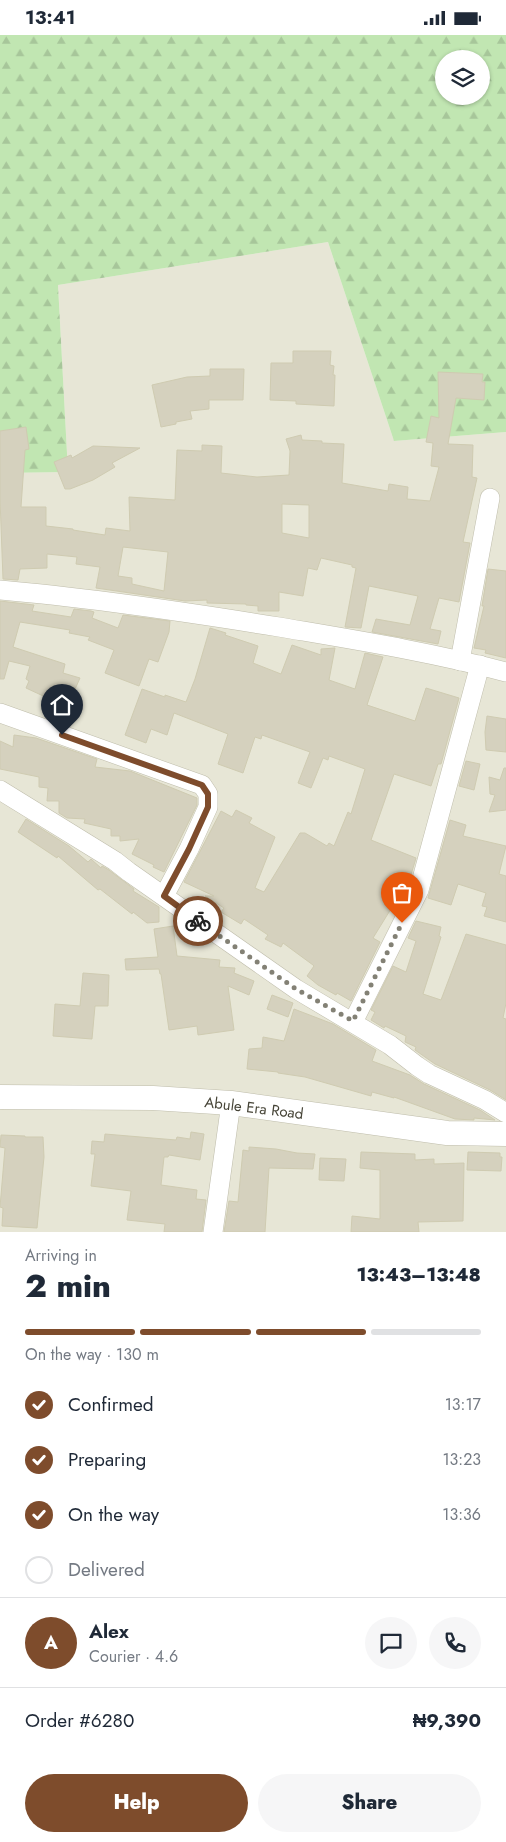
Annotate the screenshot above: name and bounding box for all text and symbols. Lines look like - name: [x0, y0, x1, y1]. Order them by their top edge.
- text: 13:41: [25, 4, 76, 31]
- map controls: [435, 50, 490, 105]
- button: layers: [435, 50, 490, 105]
- pin: [41, 684, 83, 735]
- icon: home: [48, 691, 76, 719]
- pin: [381, 872, 423, 923]
- icon: bag: [388, 879, 416, 907]
- courier: [173, 896, 223, 946]
- icon: bike: [184, 907, 212, 935]
- street label: Abule Era Road: [203, 1091, 305, 1125]
- text: Arriving in: [25, 1244, 97, 1267]
- text: 13:43–13:48: [357, 1261, 481, 1288]
- text: 2 min: [25, 1263, 111, 1309]
- text: On the way · 130 m: [25, 1343, 159, 1366]
- icon: check: [25, 1391, 53, 1419]
- text: Confirmed: [68, 1391, 154, 1418]
- text: 13:17: [445, 1393, 481, 1416]
- icon: check: [25, 1446, 53, 1474]
- text: Preparing: [68, 1446, 146, 1473]
- text: 13:23: [442, 1448, 481, 1471]
- icon: check: [25, 1501, 53, 1529]
- text: On the way: [68, 1501, 159, 1528]
- text: 13:36: [442, 1503, 481, 1526]
- text: Delivered: [68, 1556, 145, 1583]
- button: chat: [365, 1617, 417, 1669]
- button: phone: [429, 1617, 481, 1669]
- text: Alex: [89, 1618, 129, 1645]
- text: A: [44, 1629, 58, 1656]
- text: Courier · 4.6: [89, 1645, 178, 1668]
- text: Order #6280: [25, 1707, 134, 1734]
- text: ₦9,390: [413, 1707, 481, 1734]
- button: Help: [25, 1774, 248, 1832]
- button: Share: [258, 1774, 481, 1832]

